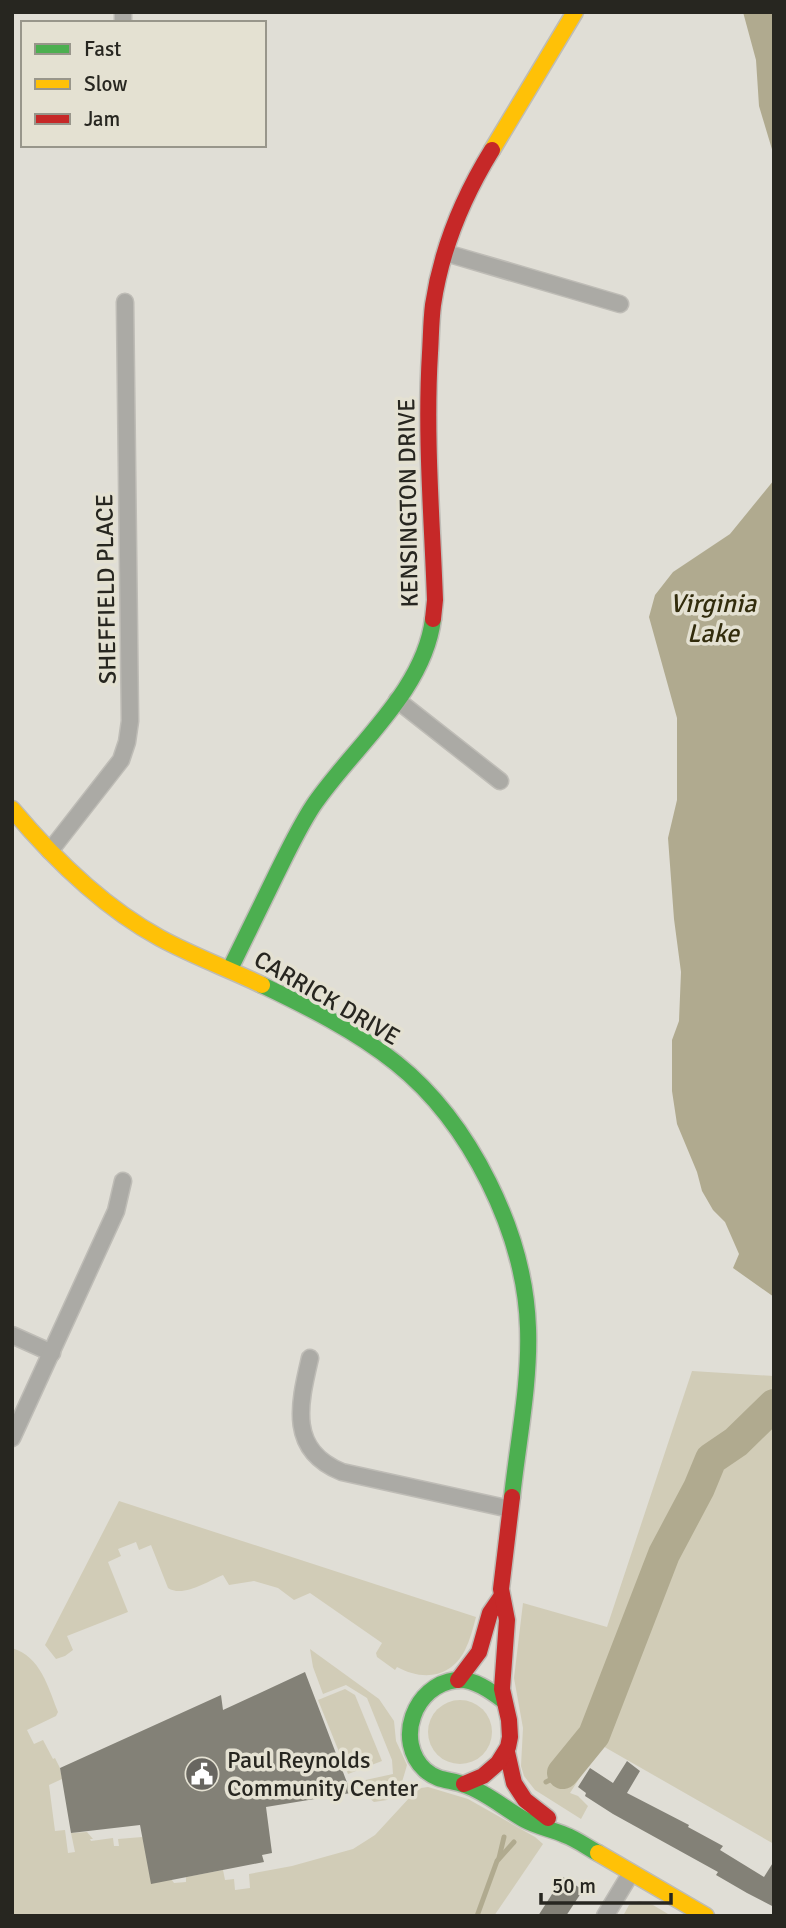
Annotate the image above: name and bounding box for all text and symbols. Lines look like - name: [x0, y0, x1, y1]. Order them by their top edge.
- legend: [21, 21, 266, 147]
- text: Fast: [84, 36, 121, 62]
- text: Slow: [84, 71, 128, 97]
- text: Jam: [84, 106, 120, 132]
- street label: KENSINGTON DRIVE: [391, 398, 425, 608]
- street label: SHEFFIELD PLACE: [89, 494, 123, 684]
- water label: Virginia Lake: [670, 588, 757, 650]
- street label: CARRICK DRIVE: [249, 944, 405, 1052]
- place label: Paul Reynolds Community Center: [227, 1745, 418, 1803]
- public building icon: Paul Reynolds Community Center: [183, 1755, 221, 1793]
- scale bar: [541, 1862, 670, 1906]
- text: 50 m: [552, 1873, 596, 1899]

